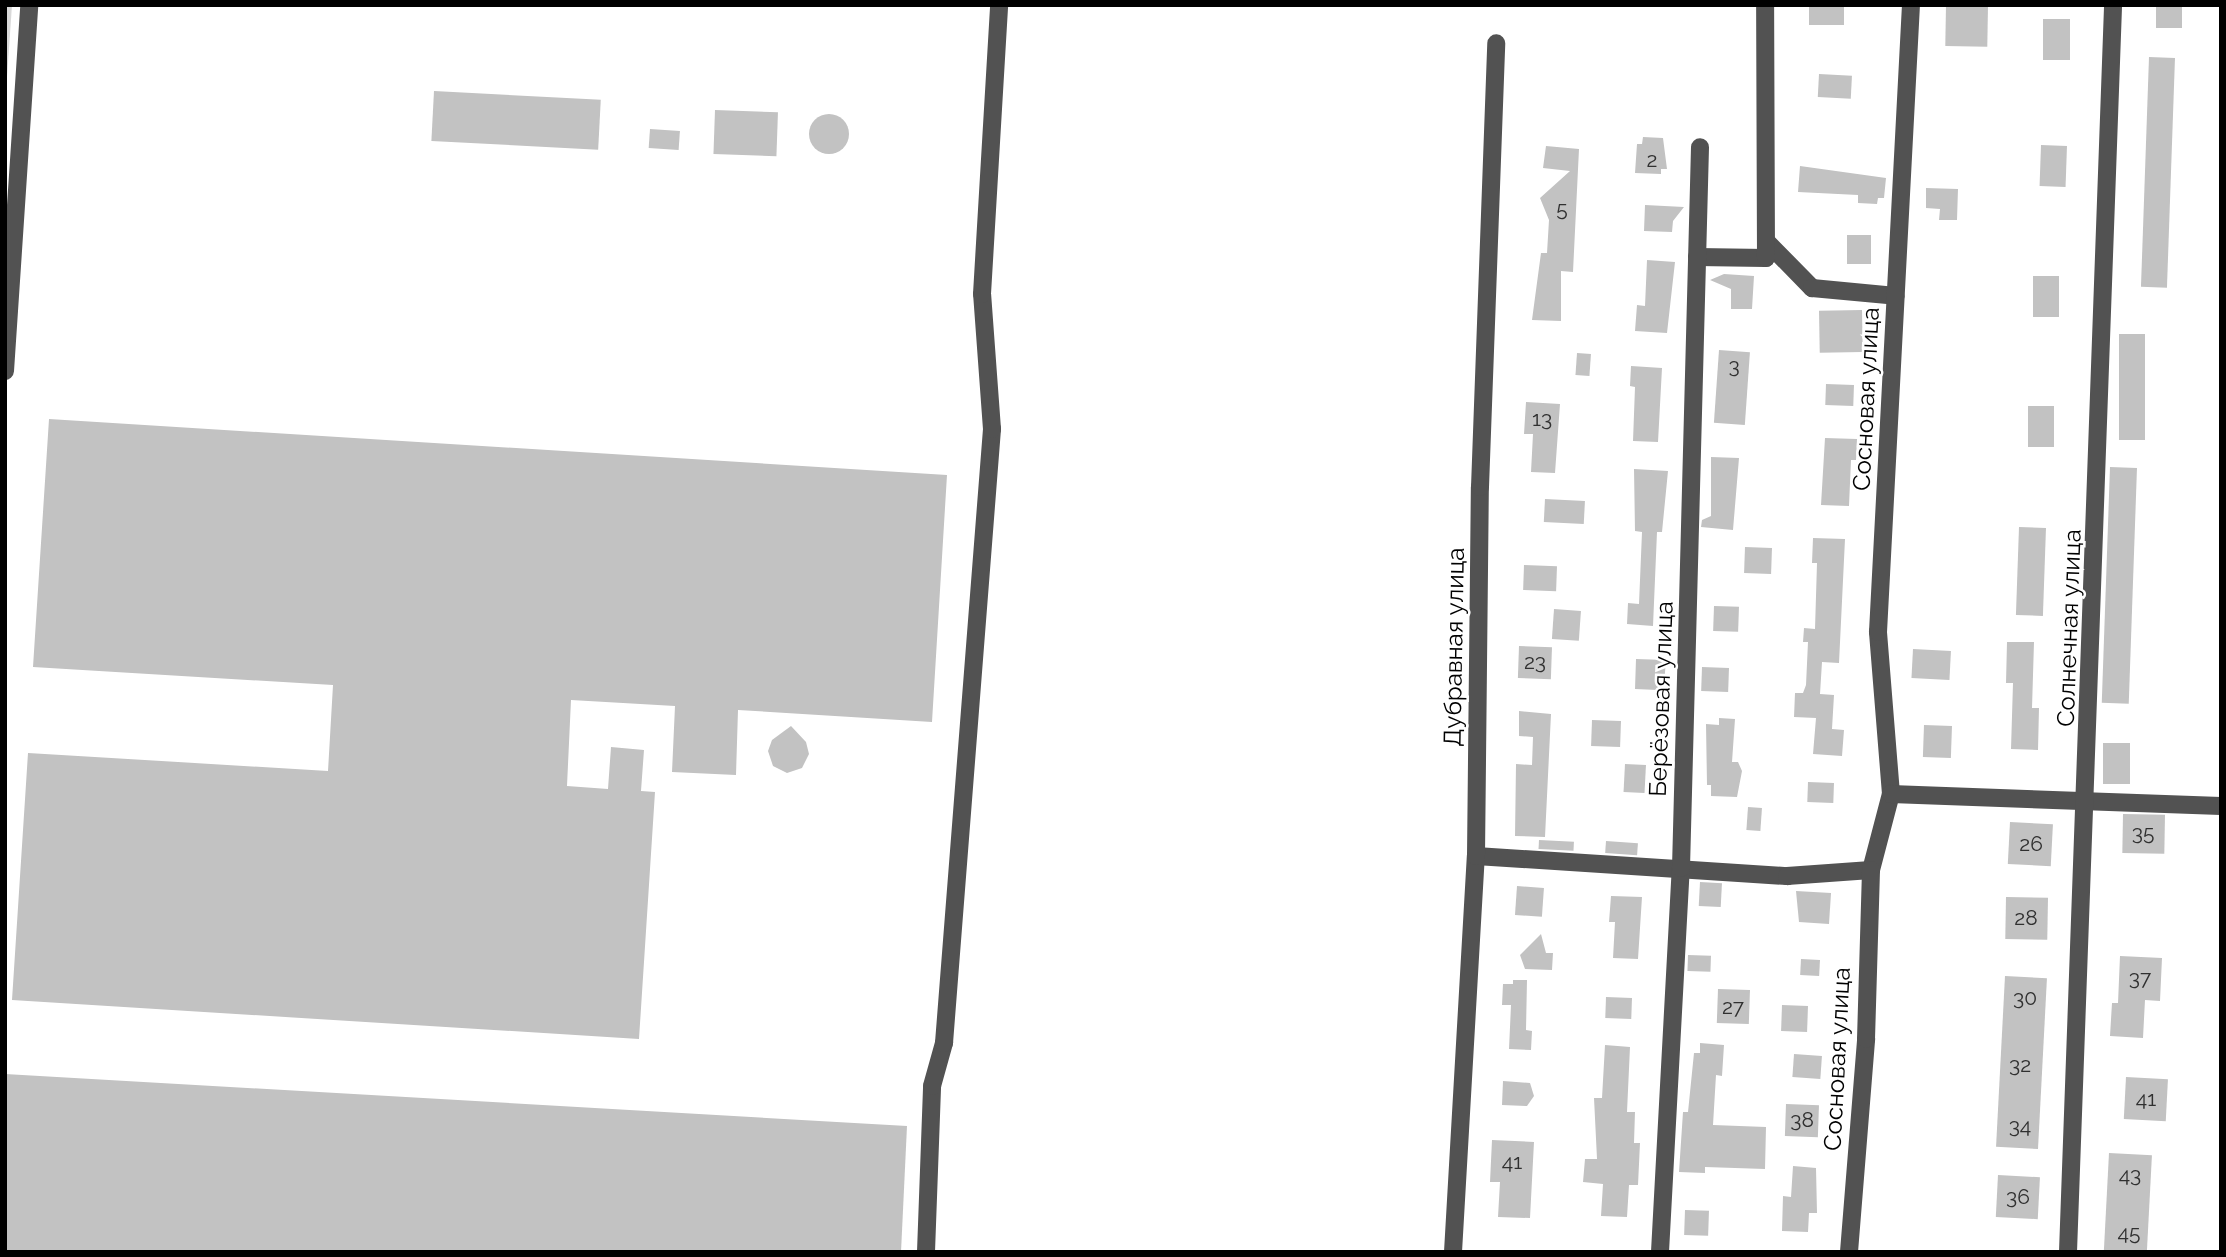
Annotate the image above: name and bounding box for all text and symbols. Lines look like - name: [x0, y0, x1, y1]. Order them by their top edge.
- house number: 2: [1647, 147, 1657, 173]
- house number: 5: [1556, 196, 1568, 222]
- street label: Сосновая улица: [1847, 306, 1885, 492]
- house number: 3: [1728, 353, 1740, 379]
- house number: 13: [1532, 406, 1552, 432]
- street label: Солнечная улица: [2051, 528, 2087, 728]
- street label: Дубравная улица: [1438, 547, 1470, 747]
- street label: Берёзовая улица: [1643, 600, 1679, 798]
- house number: 23: [1524, 649, 1546, 675]
- house number: 35: [2132, 820, 2154, 846]
- house number: 26: [2019, 831, 2043, 857]
- house number: 28: [2014, 905, 2038, 931]
- house number: 37: [2129, 965, 2151, 991]
- street label: Сосновая улица: [1818, 966, 1856, 1152]
- house number: 30: [2013, 985, 2037, 1011]
- house number: 27: [1722, 994, 1744, 1020]
- house number: 32: [2009, 1052, 2031, 1078]
- house number: 41: [2136, 1086, 2156, 1112]
- house number: 38: [1790, 1107, 1814, 1133]
- house number: 34: [2009, 1113, 2031, 1139]
- house number: 41: [1502, 1149, 1522, 1175]
- house number: 43: [2119, 1162, 2141, 1188]
- house number: 36: [2006, 1184, 2030, 1210]
- house number: 45: [2118, 1220, 2140, 1246]

